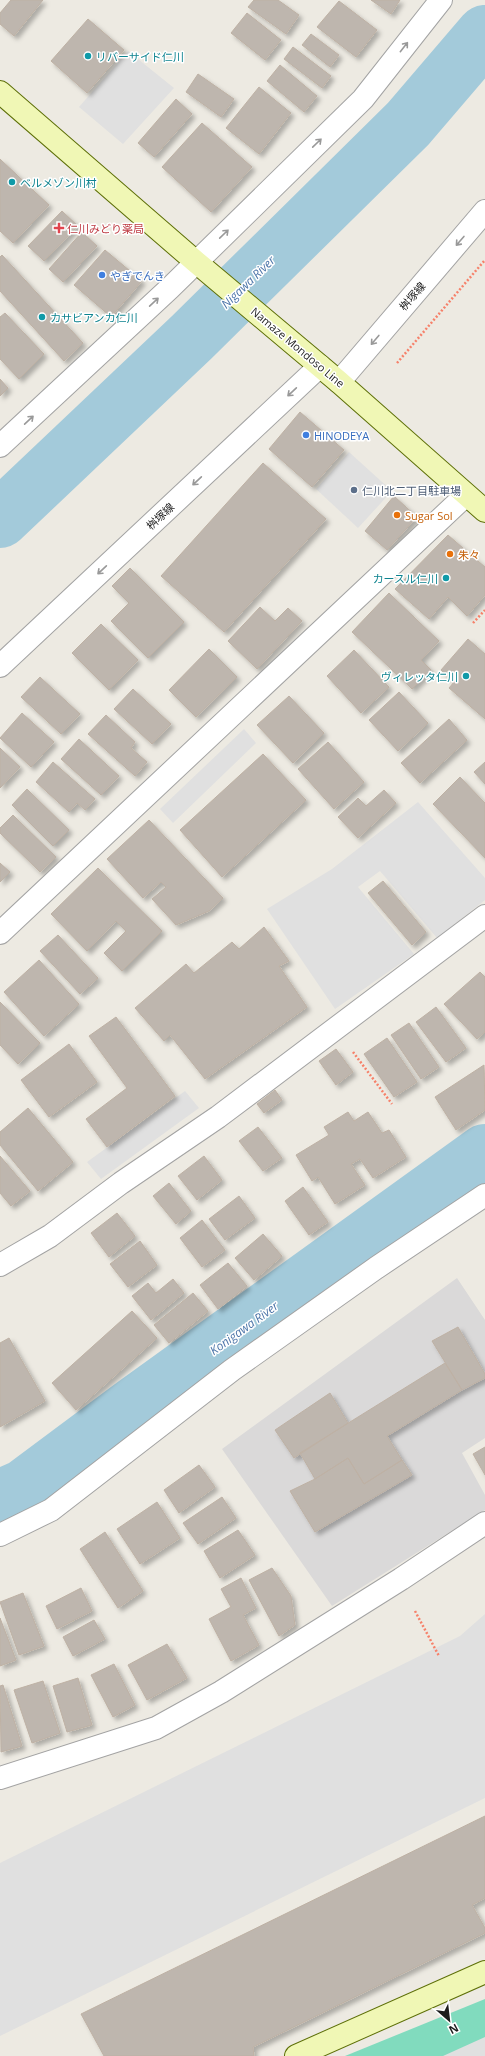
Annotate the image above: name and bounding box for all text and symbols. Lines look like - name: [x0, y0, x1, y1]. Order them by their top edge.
- one-way arrow: [399, 41, 408, 52]
- place label: リバーサイド仁川: [96, 49, 184, 64]
- marker: リバーサイド仁川: [83, 51, 93, 61]
- one-way arrow: [312, 139, 322, 148]
- place label: ベルメゾン川村: [20, 175, 97, 190]
- marker: ベルメゾン川村: [7, 177, 17, 187]
- place label: 仁川みどり薬局: [67, 221, 144, 236]
- marker: 仁川みどり薬局: [54, 223, 64, 233]
- one-way arrow: [219, 229, 229, 239]
- one-way arrow: [455, 236, 464, 246]
- water label: Nigawa River: [217, 251, 280, 312]
- place label: やぎでんき: [110, 268, 165, 283]
- marker: やぎでんき: [97, 270, 107, 280]
- street label: 桝塚線: [396, 279, 428, 313]
- one-way arrow: [149, 298, 159, 307]
- street label: Namaze Mondoso Line: [248, 303, 348, 391]
- place label: カサビアンカ仁川: [50, 310, 138, 325]
- marker: カサビアンカ仁川: [37, 312, 47, 322]
- one-way arrow: [371, 334, 380, 345]
- one-way arrow: [287, 388, 297, 397]
- one-way arrow: [23, 416, 33, 425]
- place label: HINODEYA: [314, 428, 369, 443]
- marker: HINODEYA: [301, 430, 311, 440]
- one-way arrow: [192, 477, 202, 486]
- place label: 仁川北二丁目駐車場: [362, 483, 461, 498]
- marker: 仁川北二丁目駐車場: [349, 485, 359, 495]
- street label: 桝塚線: [143, 499, 177, 533]
- place label: Sugar Sol: [405, 508, 453, 523]
- marker: Sugar Sol: [392, 510, 402, 520]
- place label: 朱々: [458, 547, 480, 562]
- marker: 朱々: [445, 549, 455, 559]
- one-way arrow: [97, 566, 107, 575]
- place label: カースル仁川: [373, 571, 438, 586]
- marker: カースル仁川: [441, 573, 451, 583]
- place label: ヴィレッタ仁川: [381, 669, 458, 684]
- marker: ヴィレッタ仁川: [461, 671, 471, 681]
- water label: Konigawa River: [206, 1297, 283, 1359]
- north arrow: [429, 2000, 469, 2040]
- text: N: [446, 2021, 461, 2038]

